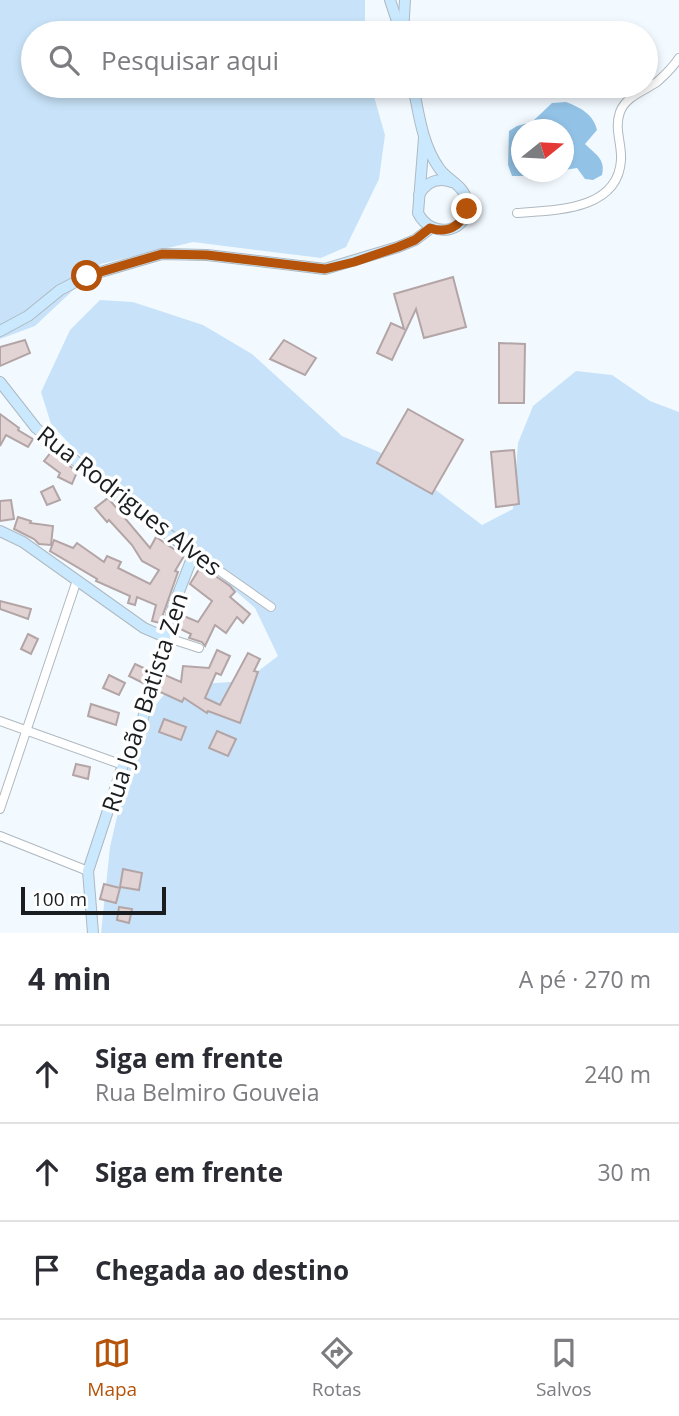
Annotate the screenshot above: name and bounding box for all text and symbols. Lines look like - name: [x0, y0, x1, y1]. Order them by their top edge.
- search box: [21, 21, 658, 98]
- icon: search: [45, 41, 83, 79]
- text: Pesquisar aqui: [101, 42, 279, 78]
- north arrow: [511, 119, 574, 182]
- route end: [451, 193, 482, 224]
- route start: [71, 260, 102, 291]
- street label: Rua Rodrigues Alves: [31, 417, 229, 583]
- street label: Rua João Batista Zen: [93, 588, 195, 816]
- scale bar: [21, 884, 166, 916]
- text: 100 m: [32, 886, 87, 912]
- text: 4 min: [28, 958, 111, 999]
- text: A pé · 270 m: [519, 963, 651, 995]
- text: Siga em frente: [95, 1040, 283, 1076]
- icon: ahead: [28, 1055, 66, 1093]
- text: 240 m: [584, 1058, 651, 1090]
- text: Rua Belmiro Gouveia: [95, 1076, 320, 1108]
- icon: ahead: [28, 1153, 66, 1191]
- text: Siga em frente: [95, 1154, 283, 1190]
- text: 30 m: [597, 1156, 651, 1188]
- icon: arrive: [28, 1251, 66, 1289]
- text: Chegada ao destino: [95, 1252, 349, 1288]
- tab: Mapa: [87, 1334, 137, 1402]
- tab: Rotas: [312, 1334, 361, 1402]
- tab: Salvos: [536, 1334, 592, 1402]

